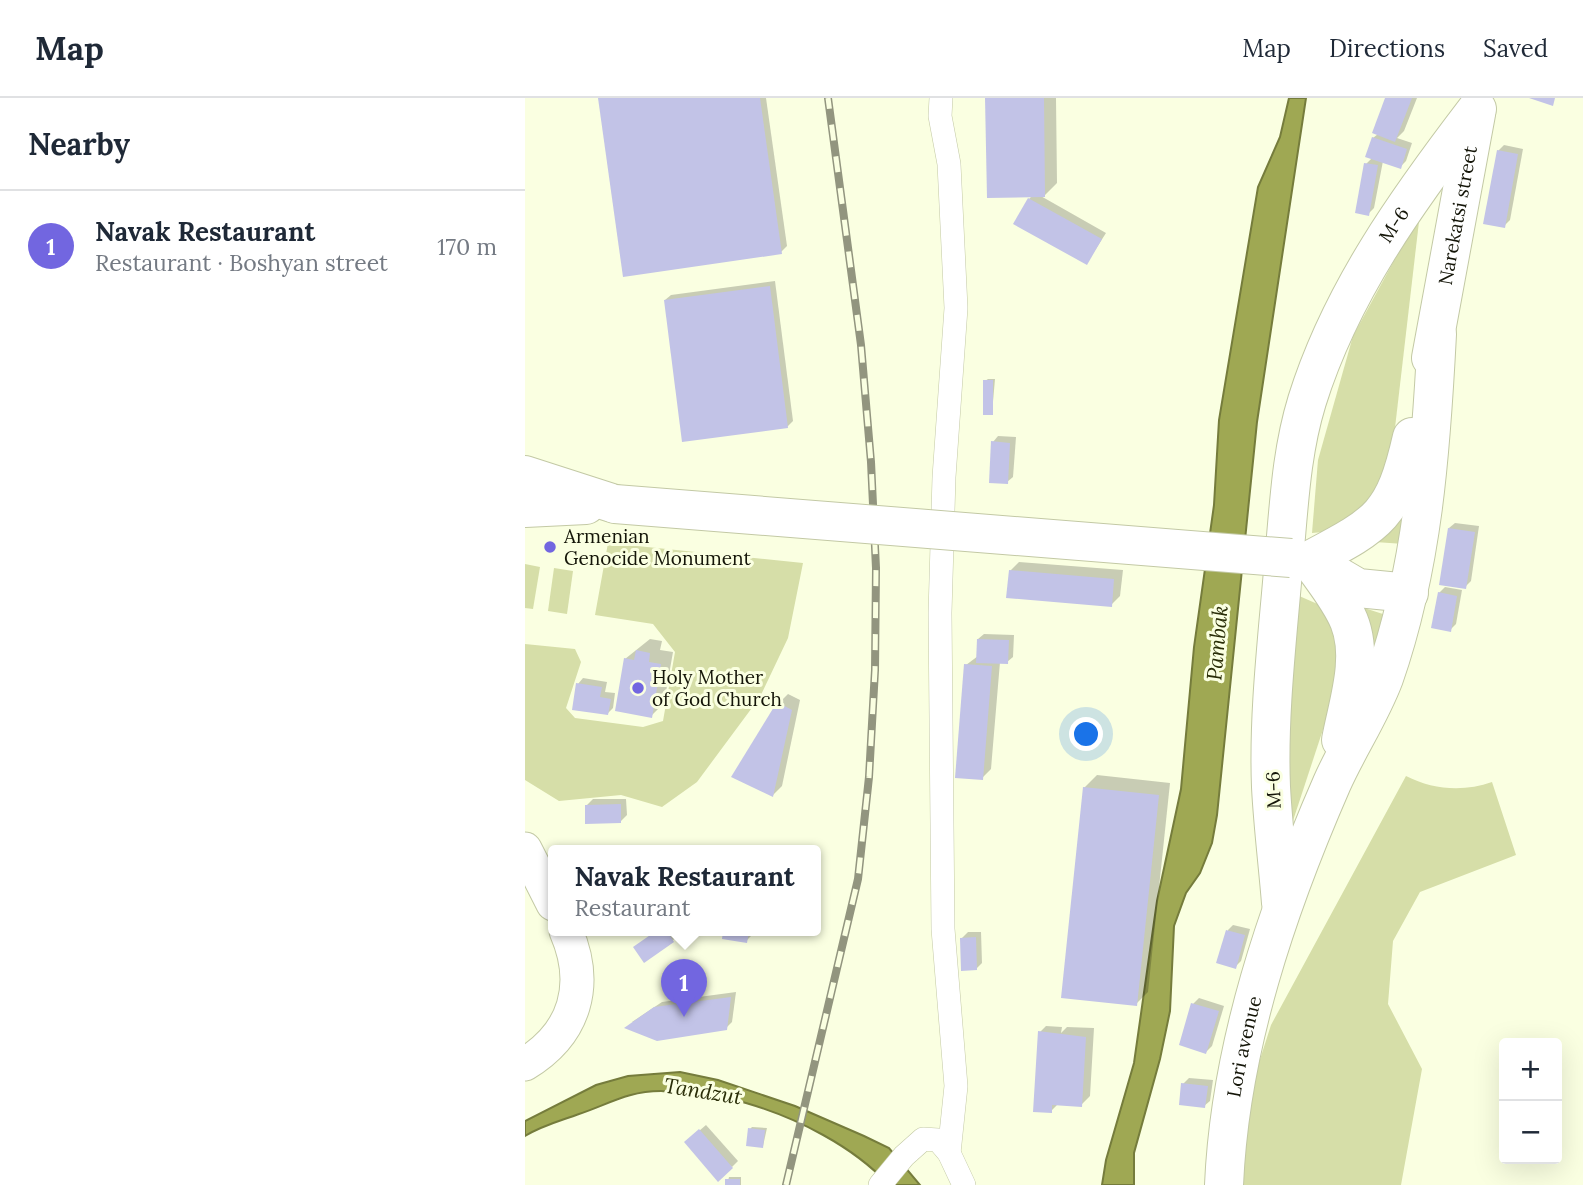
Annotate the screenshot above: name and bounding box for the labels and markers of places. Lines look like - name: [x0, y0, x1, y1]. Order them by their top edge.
- place label: Armenian Genocide Monument: [563, 524, 751, 570]
- marker: Armenian Genocide Monument: [542, 539, 558, 555]
- place label: Holy Mother of God Church: [652, 665, 782, 711]
- marker: Holy Mother of God Church: [630, 680, 646, 696]
- pin: 1: [661, 959, 707, 1017]

